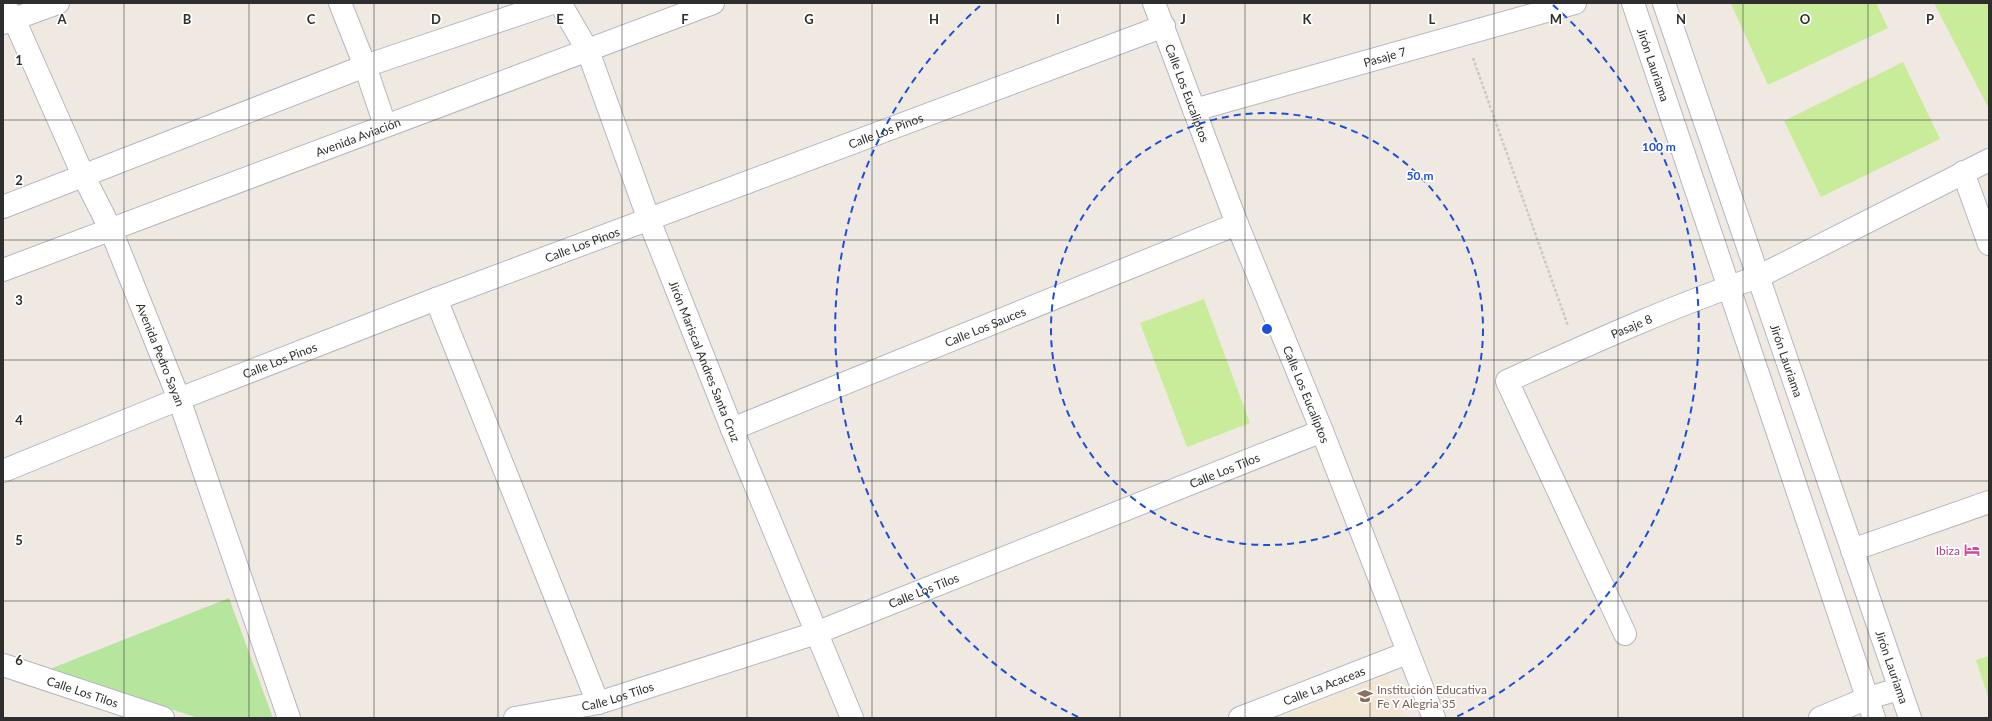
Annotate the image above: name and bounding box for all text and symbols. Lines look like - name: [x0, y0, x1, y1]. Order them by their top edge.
- text: A: [56, 11, 67, 27]
- text: B: [183, 11, 192, 27]
- text: C: [307, 11, 316, 27]
- text: D: [431, 11, 441, 27]
- text: E: [556, 11, 564, 27]
- text: F: [681, 11, 689, 27]
- text: G: [804, 11, 814, 27]
- text: H: [929, 11, 939, 27]
- text: I: [1056, 11, 1060, 27]
- text: J: [1180, 11, 1186, 27]
- text: K: [1303, 11, 1313, 27]
- text: L: [1429, 11, 1436, 27]
- text: M: [1550, 11, 1562, 27]
- text: N: [1676, 11, 1686, 27]
- text: O: [1800, 11, 1811, 27]
- text: P: [1926, 11, 1934, 27]
- street label: Jirón Lauriama: [1634, 26, 1673, 103]
- street label: Calle Los Eucaliptos: [1162, 42, 1213, 144]
- street label: Pasaje 7: [1362, 43, 1408, 70]
- text: 1: [15, 52, 23, 68]
- street label: Calle Los Pinos: [846, 110, 925, 151]
- street label: Avenida Aviación: [313, 114, 402, 159]
- text: 100 m: [1642, 139, 1676, 154]
- text: 50 m: [1407, 168, 1433, 183]
- text: 2: [15, 172, 23, 188]
- street label: Calle Los Pinos: [543, 223, 622, 265]
- street label: Jirón Mariscal Andres Santa Cruz: [666, 278, 744, 444]
- text: 3: [15, 292, 23, 308]
- street label: Avenida Pedro Sayan: [133, 300, 188, 408]
- street label: Calle Los Sauces: [942, 303, 1028, 349]
- street label: Pasaje 8: [1608, 311, 1654, 341]
- centre of rings: [1260, 322, 1274, 336]
- street label: Jirón Lauriama: [1767, 322, 1807, 399]
- street label: Calle Los Pinos: [240, 339, 319, 381]
- street label: Calle Los Eucaliptos: [1280, 343, 1333, 445]
- text: 4: [15, 412, 23, 428]
- street label: Calle Los Tilos: [1187, 449, 1262, 491]
- text: 5: [15, 532, 23, 548]
- hotel icon: Ibiza: [1963, 541, 1981, 559]
- place label: Ibiza: [1936, 543, 1960, 558]
- street label: Calle Los Tilos: [886, 569, 961, 611]
- street label: Jirón Lauriama: [1873, 628, 1912, 705]
- text: 6: [15, 652, 23, 668]
- street label: Calle La Acaceas: [1281, 663, 1367, 708]
- street label: Calle Los Tilos: [45, 673, 120, 710]
- street label: Calle Los Tilos: [580, 678, 655, 713]
- place label: Institución Educativa Fe Y Alegria 35: [1377, 682, 1487, 711]
- school or university icon: Institución Educativa Fe Y Alegria 35: [1356, 687, 1374, 705]

